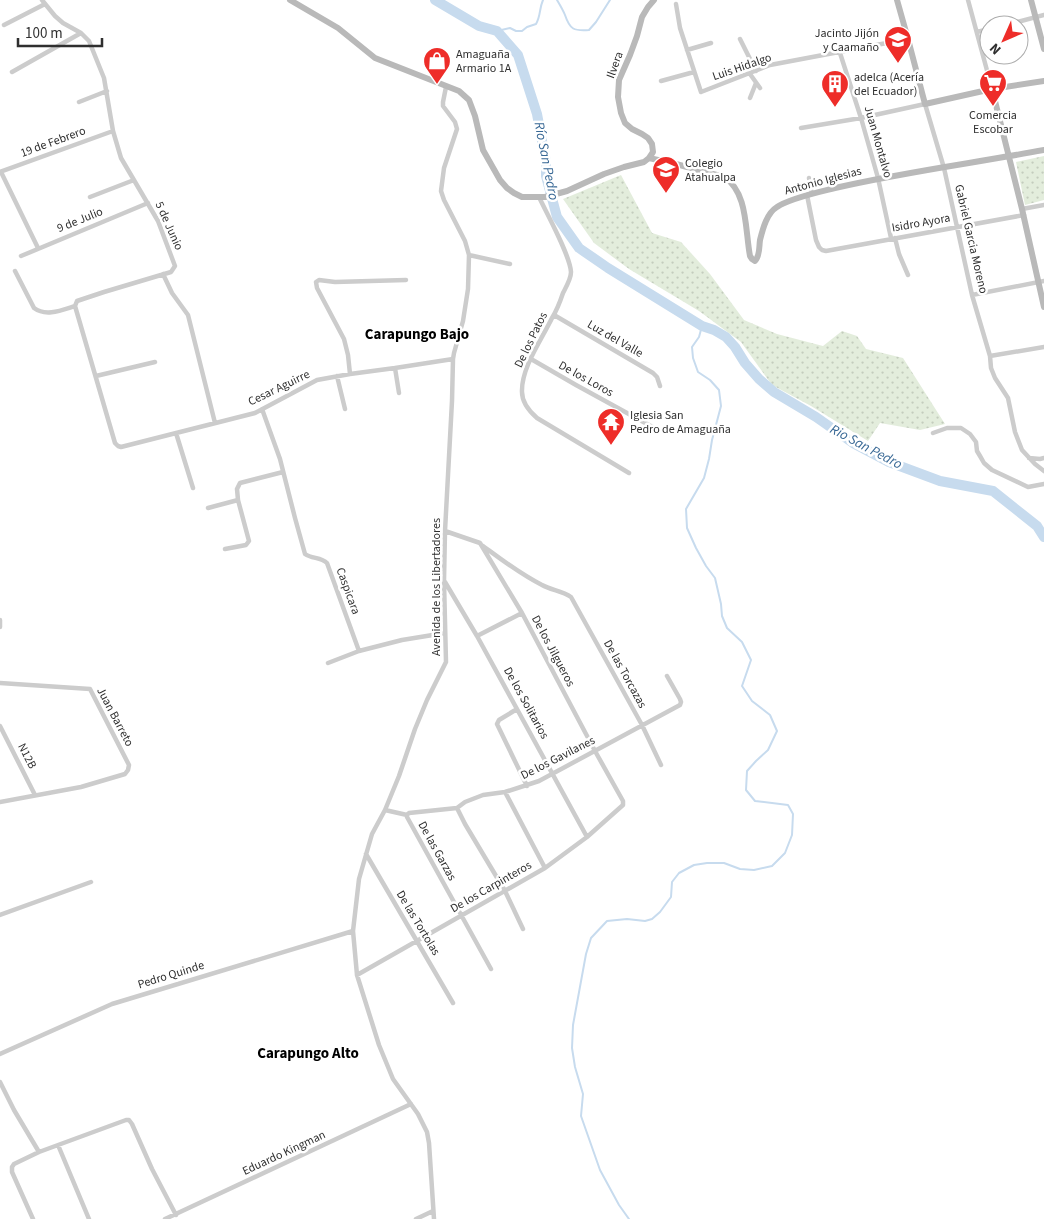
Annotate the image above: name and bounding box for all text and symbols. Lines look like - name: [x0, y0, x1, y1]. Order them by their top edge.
- scale bar: [18, 15, 101, 47]
- north arrow: [979, 15, 1029, 65]
- text: 100 m: [25, 23, 63, 44]
- place label: Jacinto Jijón y Caamaño: [815, 25, 879, 56]
- school or university icon: Jacinto Jijón y Caamaño: [883, 25, 913, 64]
- text: N: [985, 38, 1006, 59]
- shop icon: Amaguaña Armario 1A: [422, 46, 452, 85]
- place label: Amaguaña Armario 1A: [456, 46, 512, 77]
- street label: Ilvera: [602, 49, 628, 81]
- street label: Luis Hidalgo: [710, 49, 774, 85]
- supermarket icon: Comercia Escobar: [978, 68, 1008, 107]
- building icon: adelca (Acería del Ecuador): [820, 69, 850, 108]
- place label: adelca (Acería del Ecuador): [854, 69, 924, 100]
- street label: Juan Montalvo: [860, 104, 896, 180]
- place label: Comercia Escobar: [969, 107, 1017, 138]
- water label: Río San Pedro: [529, 120, 563, 202]
- street label: 19 de Febrero: [18, 122, 88, 162]
- school or university icon: Colegio Atahualpa: [651, 155, 681, 194]
- place label: Colegio Atahualpa: [685, 155, 736, 186]
- street label: Antonio Iglesias: [783, 163, 863, 199]
- street label: Gabriel Garcia Moreno: [950, 183, 992, 295]
- street label: 5 de Junio: [151, 199, 187, 253]
- street label: 9 de Julio: [54, 203, 106, 237]
- street label: Isidro Ayora: [890, 209, 952, 237]
- street label: De los Patos: [510, 309, 552, 371]
- street label: Luz del Valle: [584, 316, 646, 362]
- district label: Carapungo Bajo: [365, 324, 469, 345]
- street label: De los Loros: [555, 357, 617, 401]
- street label: Cesar Aguirre: [245, 366, 313, 410]
- temple icon: Iglesia San Pedro de Amaguaña: [596, 407, 626, 446]
- place label: Iglesia San Pedro de Amaguaña: [630, 407, 731, 438]
- water label: Rio San Pedro: [826, 420, 906, 474]
- street label: Avenida de los Libertadores: [428, 518, 445, 656]
- street label: Caspicara: [332, 565, 364, 617]
- street label: De los Jilgueros: [527, 612, 579, 690]
- street label: De las Torcazas: [599, 637, 651, 711]
- street label: De los Solitarios: [499, 664, 553, 742]
- street label: Juan Barreto: [92, 684, 138, 750]
- street label: De los Gavilanes: [518, 732, 598, 784]
- street label: N12B: [13, 740, 41, 772]
- street label: De las Garzas: [414, 818, 460, 884]
- street label: De los Carpinteros: [447, 857, 535, 917]
- street label: De las Tortolas: [392, 887, 444, 959]
- street label: Pedro Quinde: [136, 957, 206, 993]
- district label: Carapungo Alto: [257, 1043, 359, 1064]
- street label: Eduardo Kingman: [240, 1126, 328, 1180]

